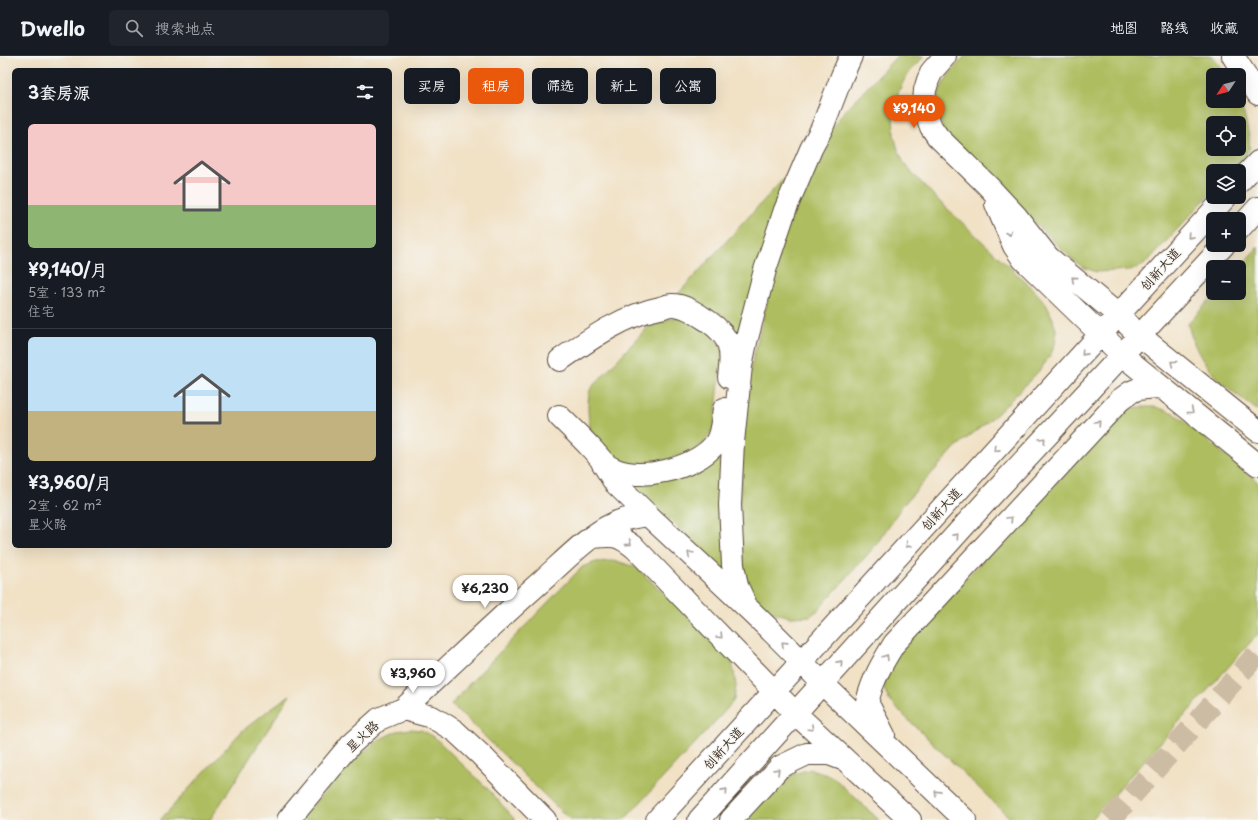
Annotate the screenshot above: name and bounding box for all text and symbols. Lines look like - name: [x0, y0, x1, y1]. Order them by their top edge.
- search box: [109, 10, 389, 46]
- text: Dwello: [20, 14, 85, 42]
- text: 搜索地点: [155, 16, 215, 39]
- icon: search: [123, 17, 145, 39]
- text: 地图: [1110, 17, 1138, 38]
- text: 路线: [1160, 17, 1188, 38]
- text: 收藏: [1210, 17, 1238, 38]
- chip: 买房: [404, 68, 460, 104]
- chip: 租房: [468, 68, 524, 104]
- chip: 筛选: [532, 68, 588, 104]
- chip: 新上: [596, 68, 652, 104]
- chip: 公寓: [660, 68, 716, 104]
- north arrow: [1206, 68, 1246, 108]
- map controls: [1206, 68, 1246, 300]
- text: 3套房源: [28, 79, 90, 105]
- icon: filters: [354, 81, 376, 103]
- pin: ¥9,140: [881, 95, 947, 129]
- text: ¥9,140: [893, 98, 935, 117]
- button: locate: [1206, 116, 1246, 156]
- icon: home: [166, 150, 238, 222]
- button: layers: [1206, 164, 1246, 204]
- button: +: [1206, 212, 1246, 252]
- one-way arrow: [1004, 229, 1012, 236]
- one-way arrow: [1187, 231, 1195, 239]
- street label: 创新大道: [1135, 243, 1184, 294]
- text: ¥9,140/月: [28, 256, 107, 282]
- button: −: [1206, 260, 1246, 300]
- one-way arrow: [1071, 276, 1078, 283]
- text: 5室 · 133 m²: [28, 282, 106, 301]
- text: 住宅: [28, 301, 54, 320]
- one-way arrow: [1081, 348, 1088, 356]
- one-way arrow: [1171, 360, 1178, 367]
- icon: home: [166, 363, 238, 435]
- one-way arrow: [1186, 406, 1193, 413]
- one-way arrow: [1093, 421, 1100, 428]
- one-way arrow: [1039, 437, 1046, 444]
- one-way arrow: [993, 444, 1001, 452]
- text: ¥3,960/月: [28, 469, 112, 495]
- street label: 创新大道: [916, 483, 965, 534]
- text: 2室 · 62 m²: [28, 495, 102, 514]
- text: 星火路: [28, 514, 67, 533]
- one-way arrow: [1005, 516, 1012, 524]
- one-way arrow: [951, 533, 958, 540]
- one-way arrow: [625, 539, 632, 546]
- one-way arrow: [905, 540, 913, 548]
- one-way arrow: [687, 551, 695, 559]
- pin: ¥6,230: [452, 575, 518, 609]
- text: ¥6,230: [461, 578, 509, 597]
- one-way arrow: [715, 631, 723, 639]
- one-way arrow: [781, 641, 789, 649]
- one-way arrow: [881, 654, 889, 661]
- pin: ¥3,960: [380, 660, 446, 694]
- one-way arrow: [836, 660, 843, 668]
- text: ¥3,960: [390, 663, 436, 682]
- street label: 星火路: [341, 715, 382, 756]
- street label: 创新大道: [698, 722, 747, 773]
- one-way arrow: [807, 724, 814, 731]
- one-way arrow: [772, 769, 780, 776]
- one-way arrow: [721, 788, 728, 796]
- one-way arrow: [934, 790, 942, 798]

